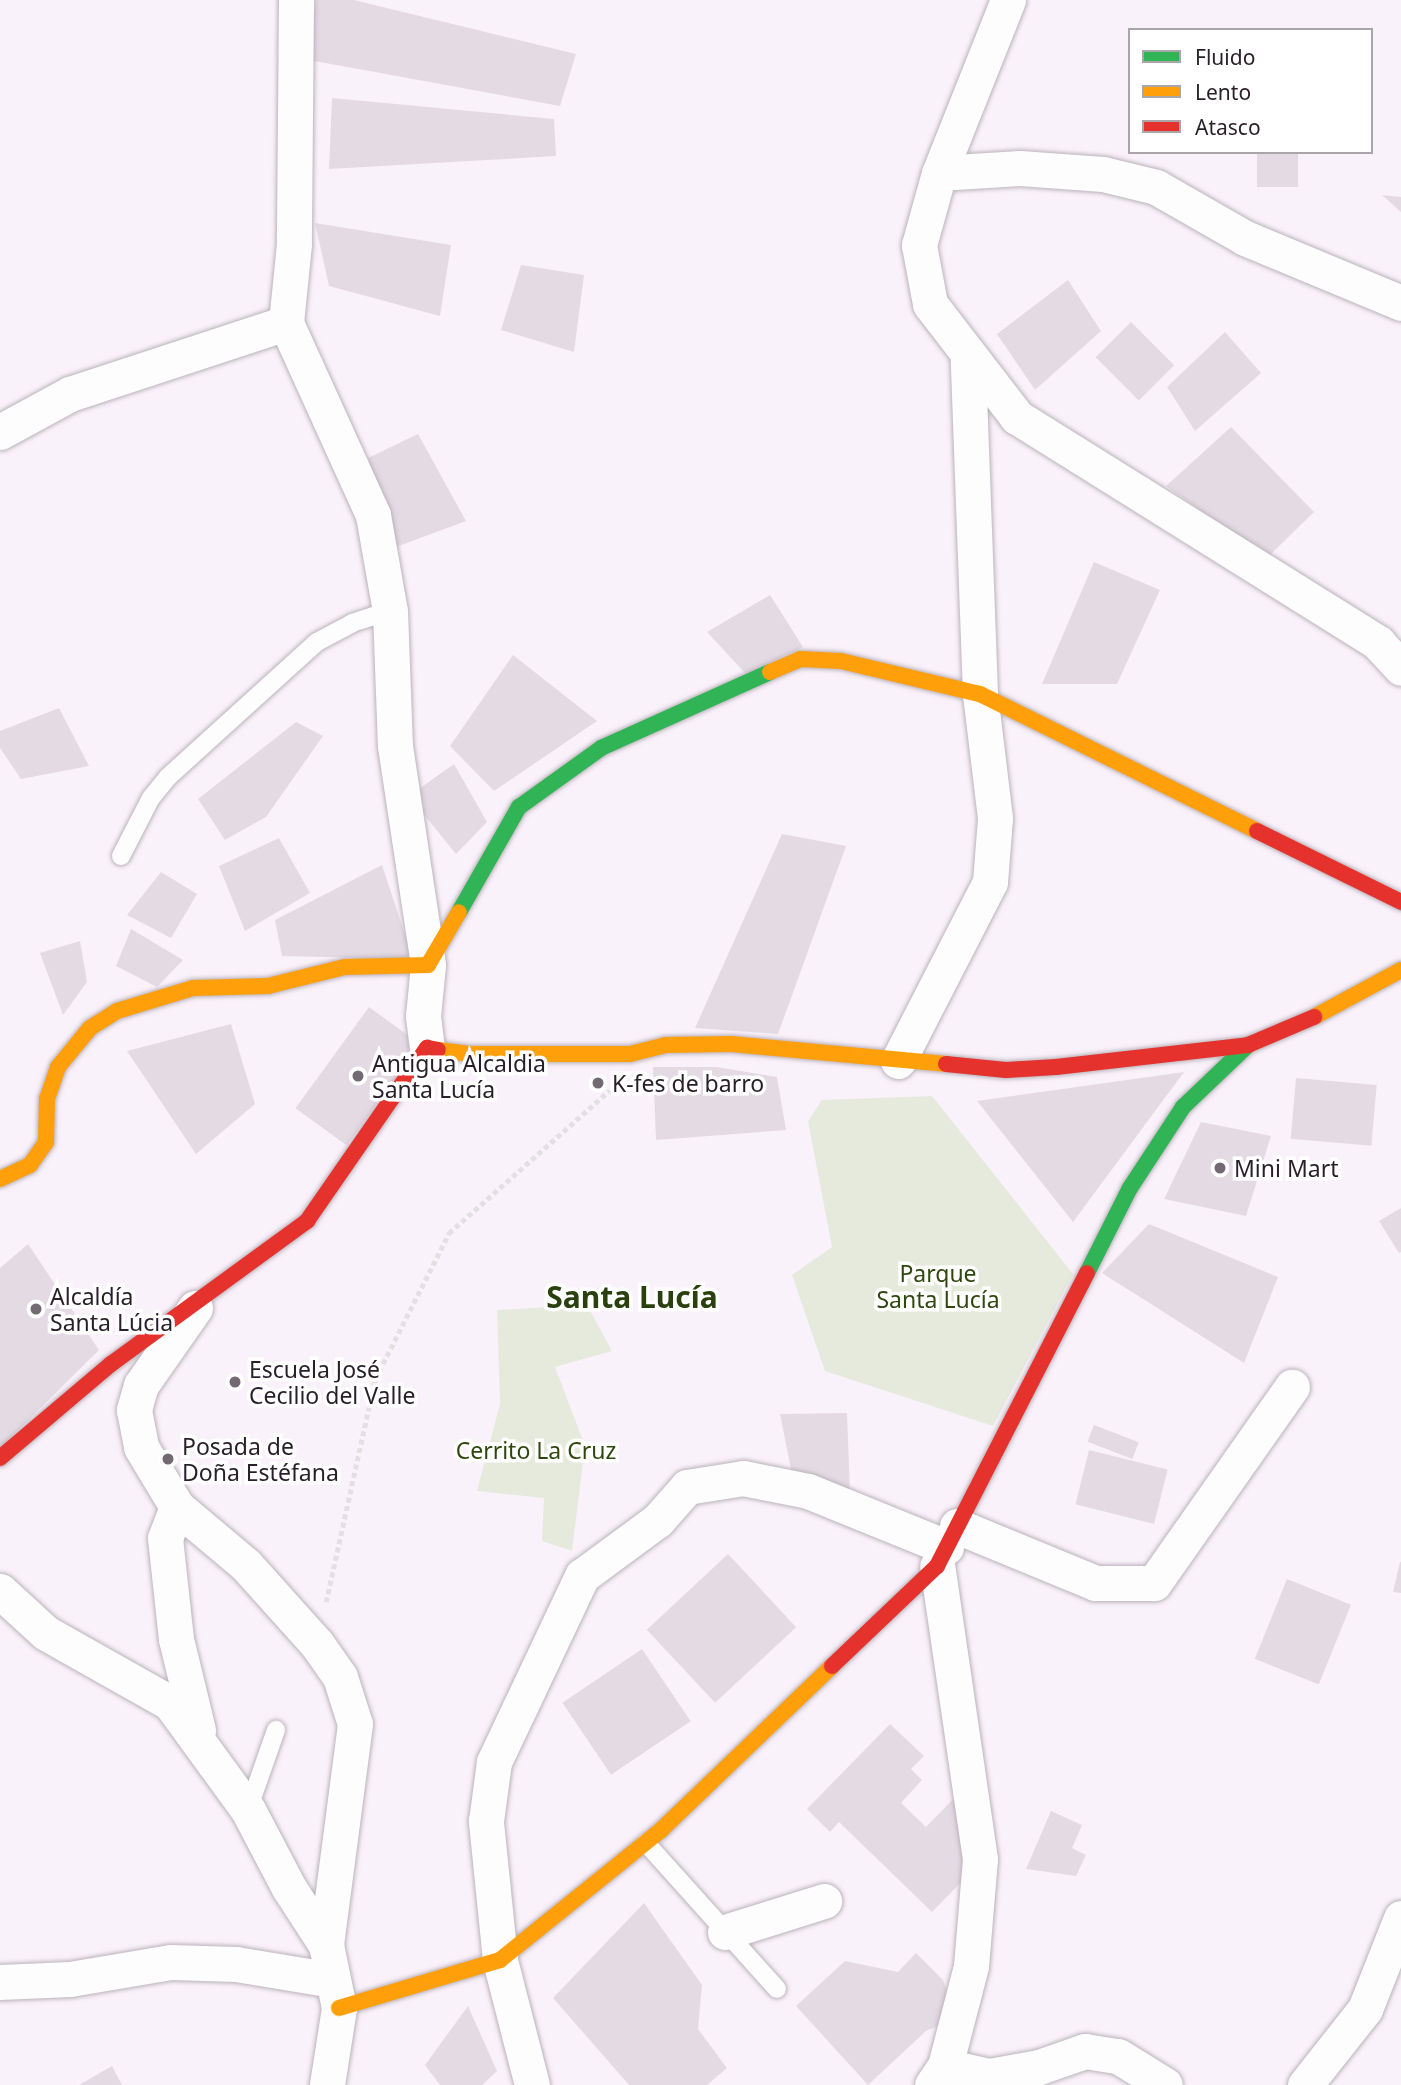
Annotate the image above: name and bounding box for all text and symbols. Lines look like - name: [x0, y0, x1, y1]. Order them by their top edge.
- legend: [1128, 28, 1373, 154]
- text: Fluido: [1195, 43, 1255, 71]
- text: Lento: [1195, 78, 1251, 106]
- text: Atasco: [1195, 113, 1261, 141]
- place label: Antigua Alcaldia Santa Lucía: [372, 1049, 546, 1103]
- marker: Antigua Alcaldia Santa Lucía: [350, 1068, 366, 1084]
- place label: K-fes de barro: [612, 1069, 764, 1097]
- marker: K-fes de barro: [590, 1075, 606, 1091]
- place label: Mini Mart: [1234, 1154, 1338, 1182]
- marker: Mini Mart: [1212, 1160, 1228, 1176]
- park label: Parque Santa Lucía: [876, 1259, 1000, 1313]
- district label: Santa Lucía: [546, 1279, 718, 1315]
- place label: Alcaldía Santa Lúcia: [50, 1282, 173, 1336]
- marker: Alcaldía Santa Lúcia: [28, 1301, 44, 1317]
- place label: Escuela José Cecilio del Valle: [249, 1355, 415, 1409]
- marker: Escuela José Cecilio del Valle: [227, 1374, 243, 1390]
- place label: Posada de Doña Estéfana: [182, 1432, 339, 1486]
- park label: Cerrito La Cruz: [456, 1436, 616, 1464]
- marker: Posada de Doña Estéfana: [160, 1451, 176, 1467]

